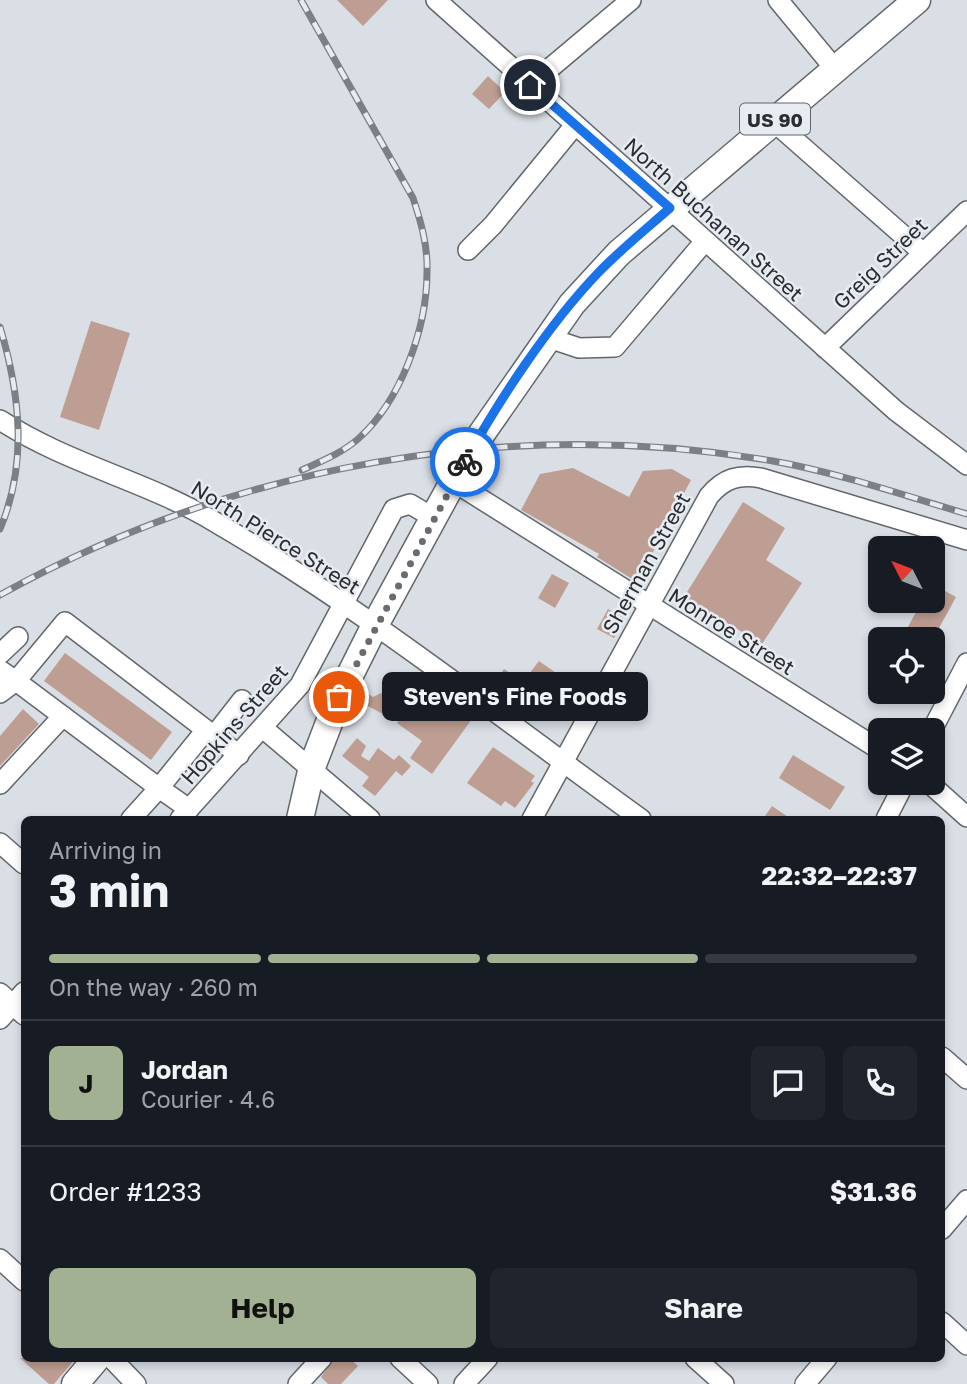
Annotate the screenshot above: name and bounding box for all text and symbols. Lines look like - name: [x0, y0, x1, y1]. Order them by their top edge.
- pin: [500, 55, 560, 115]
- icon: home: [511, 66, 549, 104]
- road number: US 90: [740, 104, 810, 134]
- street label: North Buchanan Street: [619, 132, 809, 306]
- street label: Greig Street: [827, 212, 933, 314]
- courier: [430, 427, 500, 497]
- icon: bike: [446, 443, 484, 481]
- street label: North Pierce Street: [187, 474, 365, 600]
- street label: Sherman Street: [596, 488, 696, 638]
- north arrow: [868, 536, 945, 612]
- map controls: [868, 536, 945, 795]
- street label: Monroe Street: [664, 582, 800, 680]
- button: locate: [868, 627, 945, 704]
- street label: Hopkins Street: [175, 659, 293, 789]
- pin: [309, 667, 369, 727]
- callout: Steven's Fine Foods: [381, 672, 647, 722]
- icon: bag: [320, 678, 358, 716]
- text: Steven's Fine Foods: [403, 682, 627, 710]
- button: layers: [868, 718, 945, 795]
- text: Arriving in: [49, 836, 162, 864]
- text: 22:32–22:37: [761, 860, 917, 891]
- text: 3 min: [49, 862, 169, 917]
- text: On the way · 260 m: [49, 973, 258, 1001]
- button: chat: [751, 1046, 825, 1120]
- button: phone: [843, 1046, 917, 1120]
- text: Jordan: [141, 1054, 228, 1085]
- text: J: [79, 1068, 93, 1099]
- text: Courier · 4.6: [141, 1085, 275, 1113]
- text: Order #1233: [49, 1176, 202, 1207]
- text: $31.36: [830, 1176, 917, 1207]
- button: Help: [49, 1268, 476, 1348]
- button: Share: [490, 1268, 917, 1348]

